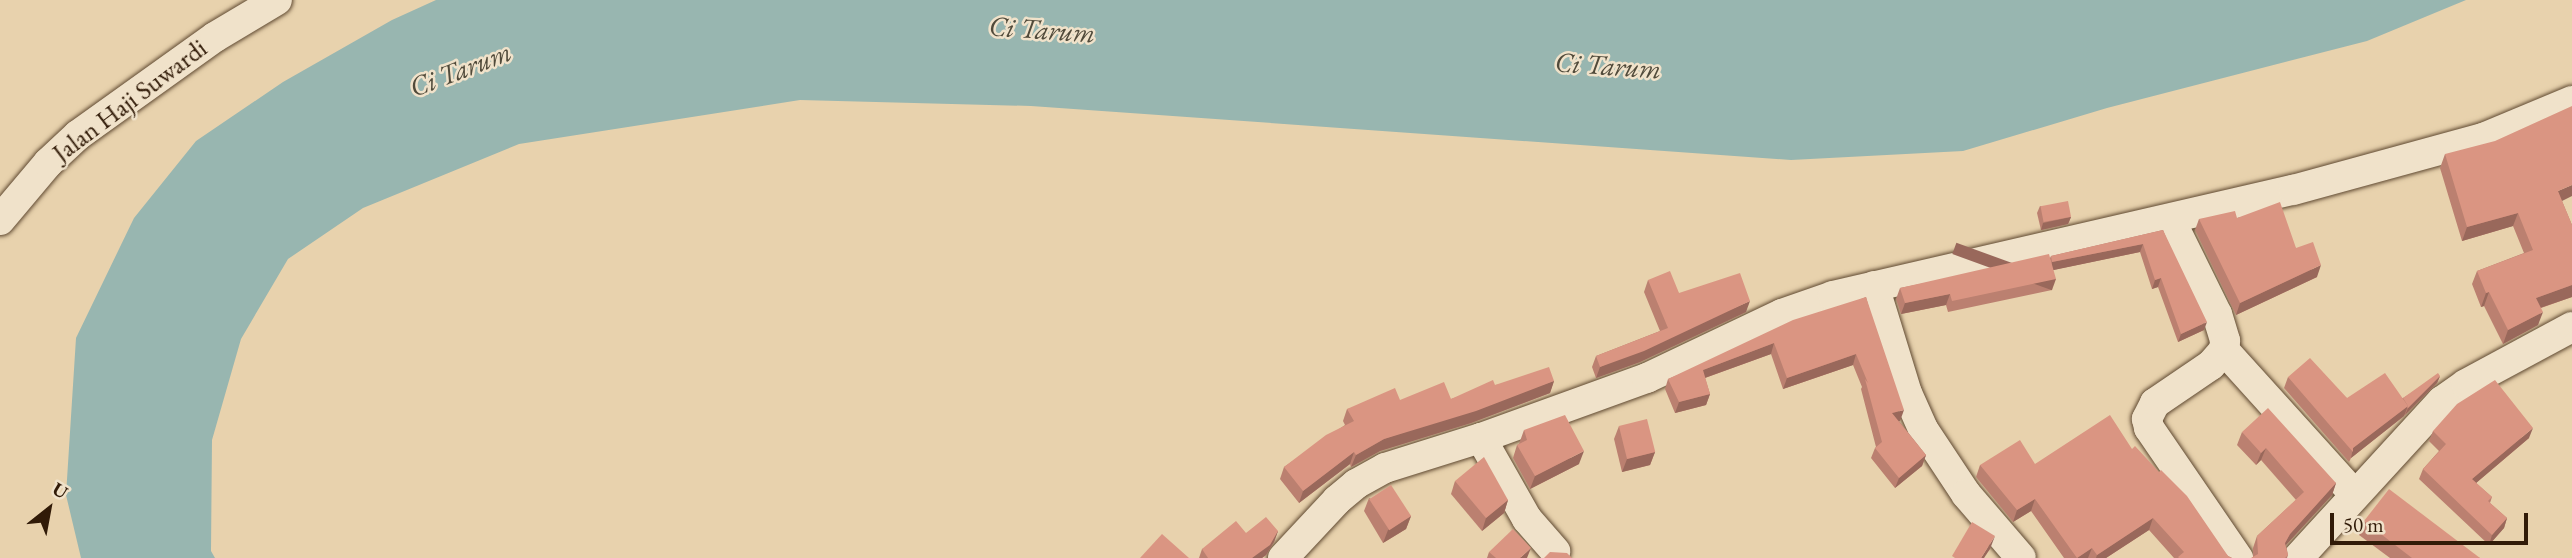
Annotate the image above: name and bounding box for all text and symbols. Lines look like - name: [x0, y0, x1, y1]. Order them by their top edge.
- water label: Ci Tarum: [988, 9, 1096, 49]
- street label: Jalan Haji Suwardi: [47, 33, 213, 169]
- water label: Ci Tarum: [404, 34, 516, 104]
- water label: Ci Tarum: [1554, 45, 1662, 85]
- north arrow: [14, 474, 84, 544]
- text: U: [48, 476, 73, 505]
- scale bar: [2334, 498, 2532, 542]
- text: 50 m: [2343, 511, 2384, 538]

